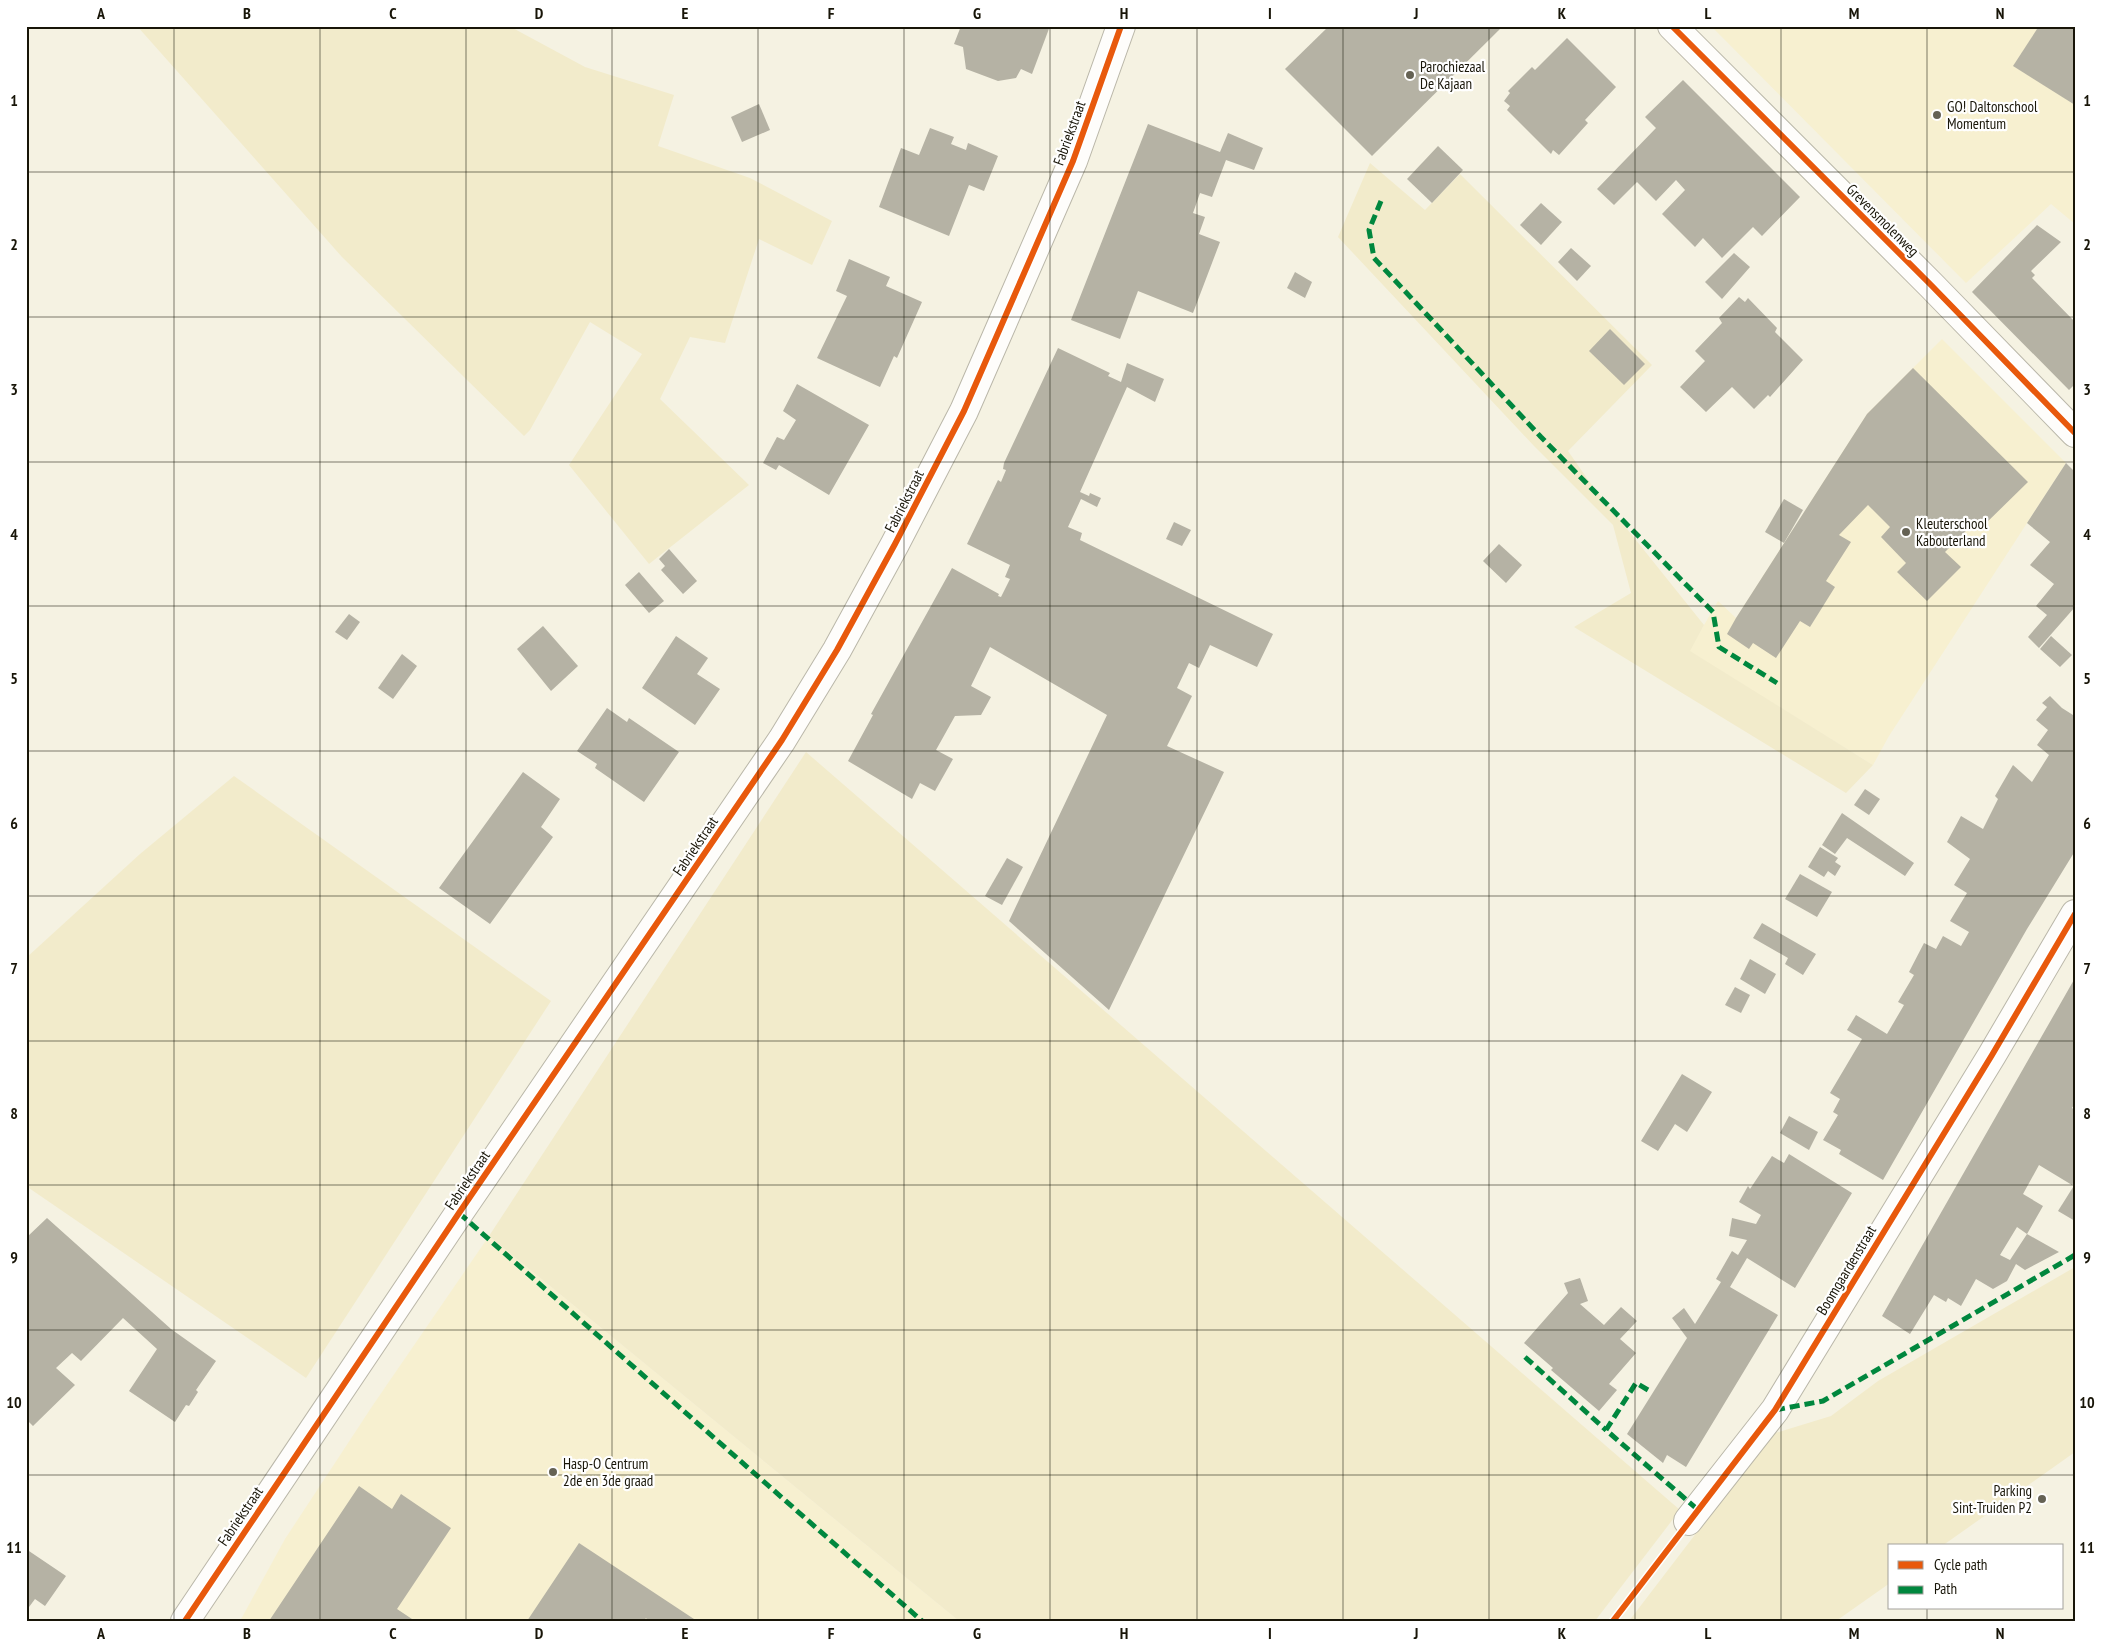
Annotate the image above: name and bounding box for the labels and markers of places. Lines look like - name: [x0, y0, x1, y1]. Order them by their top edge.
- place label: Parochiezaal De Kajaan: [1420, 57, 1486, 93]
- marker: Parochiezaal De Kajaan: [1404, 69, 1416, 81]
- place label: GO! Daltonschool Momentum: [1947, 97, 2038, 133]
- marker: GO! Daltonschool Momentum: [1931, 109, 1943, 121]
- place label: Kleuterschool Kabouterland: [1916, 514, 1988, 550]
- marker: Kleuterschool Kabouterland: [1900, 526, 1912, 538]
- place label: Hasp-O Centrum 2de en 3de graad: [563, 1454, 653, 1490]
- marker: Hasp-O Centrum 2de en 3de graad: [547, 1466, 559, 1478]
- place label: Parking Sint-Truiden P2: [1953, 1481, 2032, 1517]
- marker: Parking Sint-Truiden P2: [2036, 1493, 2048, 1505]

